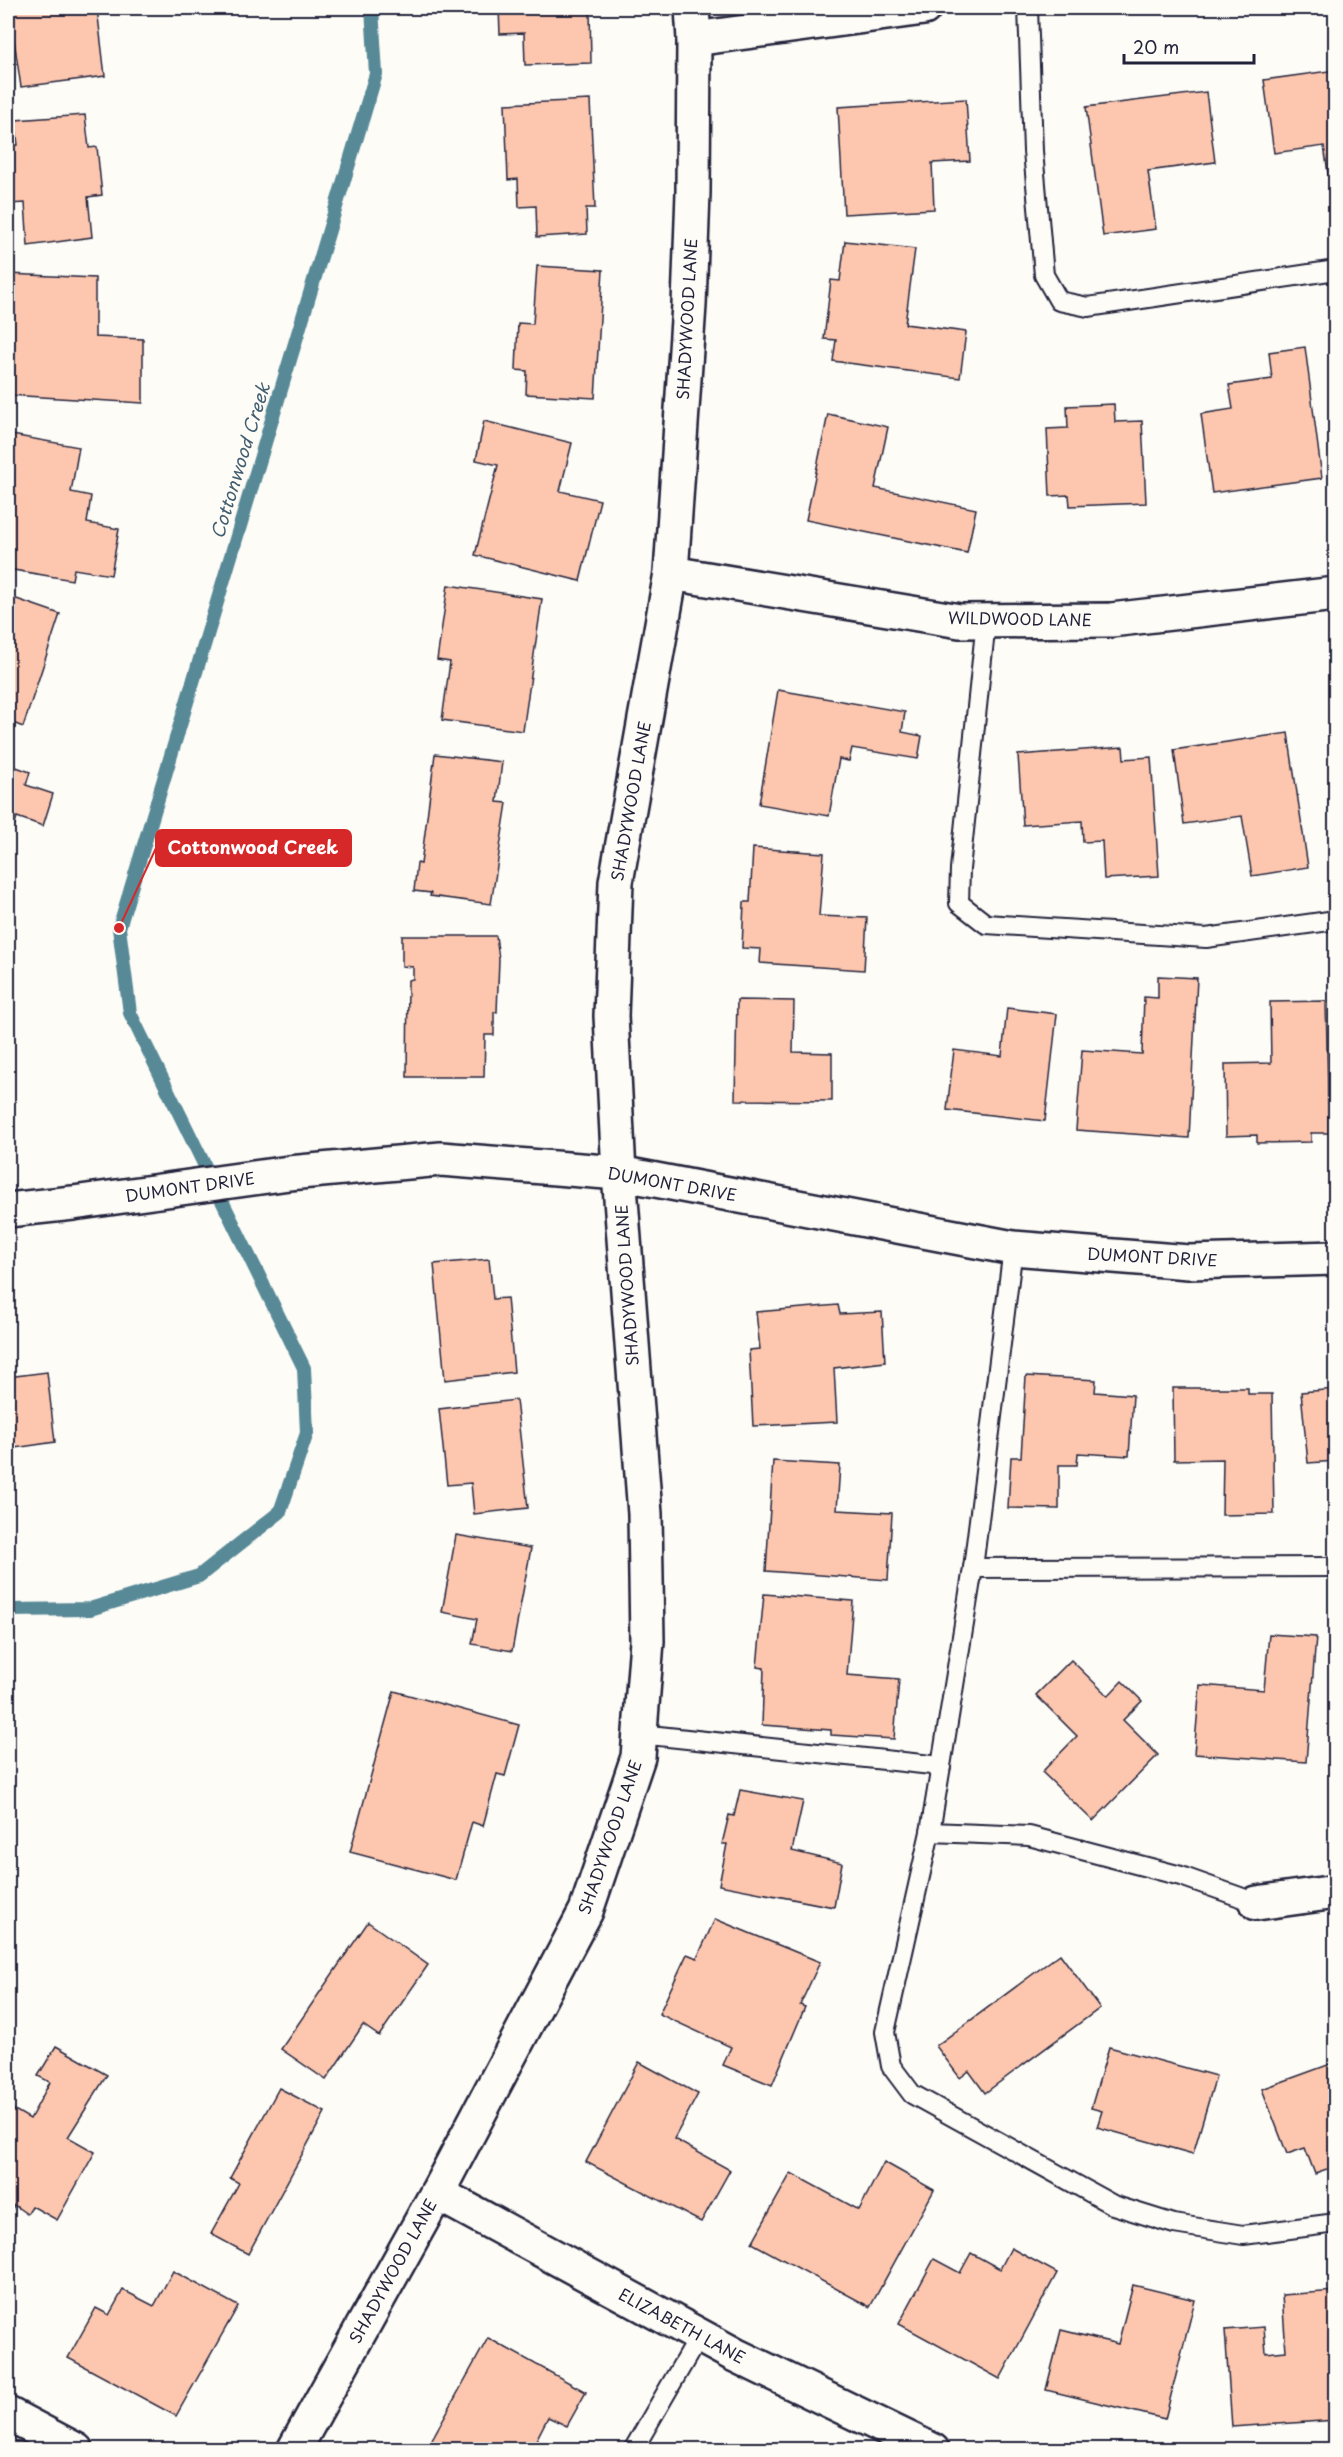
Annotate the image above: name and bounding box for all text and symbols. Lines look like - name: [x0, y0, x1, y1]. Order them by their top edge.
- scale bar: [1124, 27, 1254, 65]
- text: 20 m: [1133, 33, 1179, 60]
- street label: SHADYWOOD LANE: [670, 238, 702, 400]
- water label: Cottonwood Creek: [203, 378, 276, 542]
- street label: WILDWOOD LANE: [948, 605, 1092, 631]
- street label: SHADYWOOD LANE: [604, 719, 656, 883]
- callout: Cottonwood Creek: [156, 830, 351, 866]
- text: Cottonwood Creek: [168, 833, 338, 860]
- street label: DUMONT DRIVE: [606, 1160, 739, 1206]
- street label: DUMONT DRIVE: [123, 1165, 256, 1207]
- street label: SHADYWOOD LANE: [608, 1204, 644, 1367]
- street label: DUMONT DRIVE: [1086, 1241, 1218, 1271]
- street label: SHADYWOOD LANE: [571, 1756, 647, 1917]
- street label: SHADYWOOD LANE: [342, 2194, 442, 2347]
- street label: ELIZABETH LANE: [615, 2282, 750, 2369]

